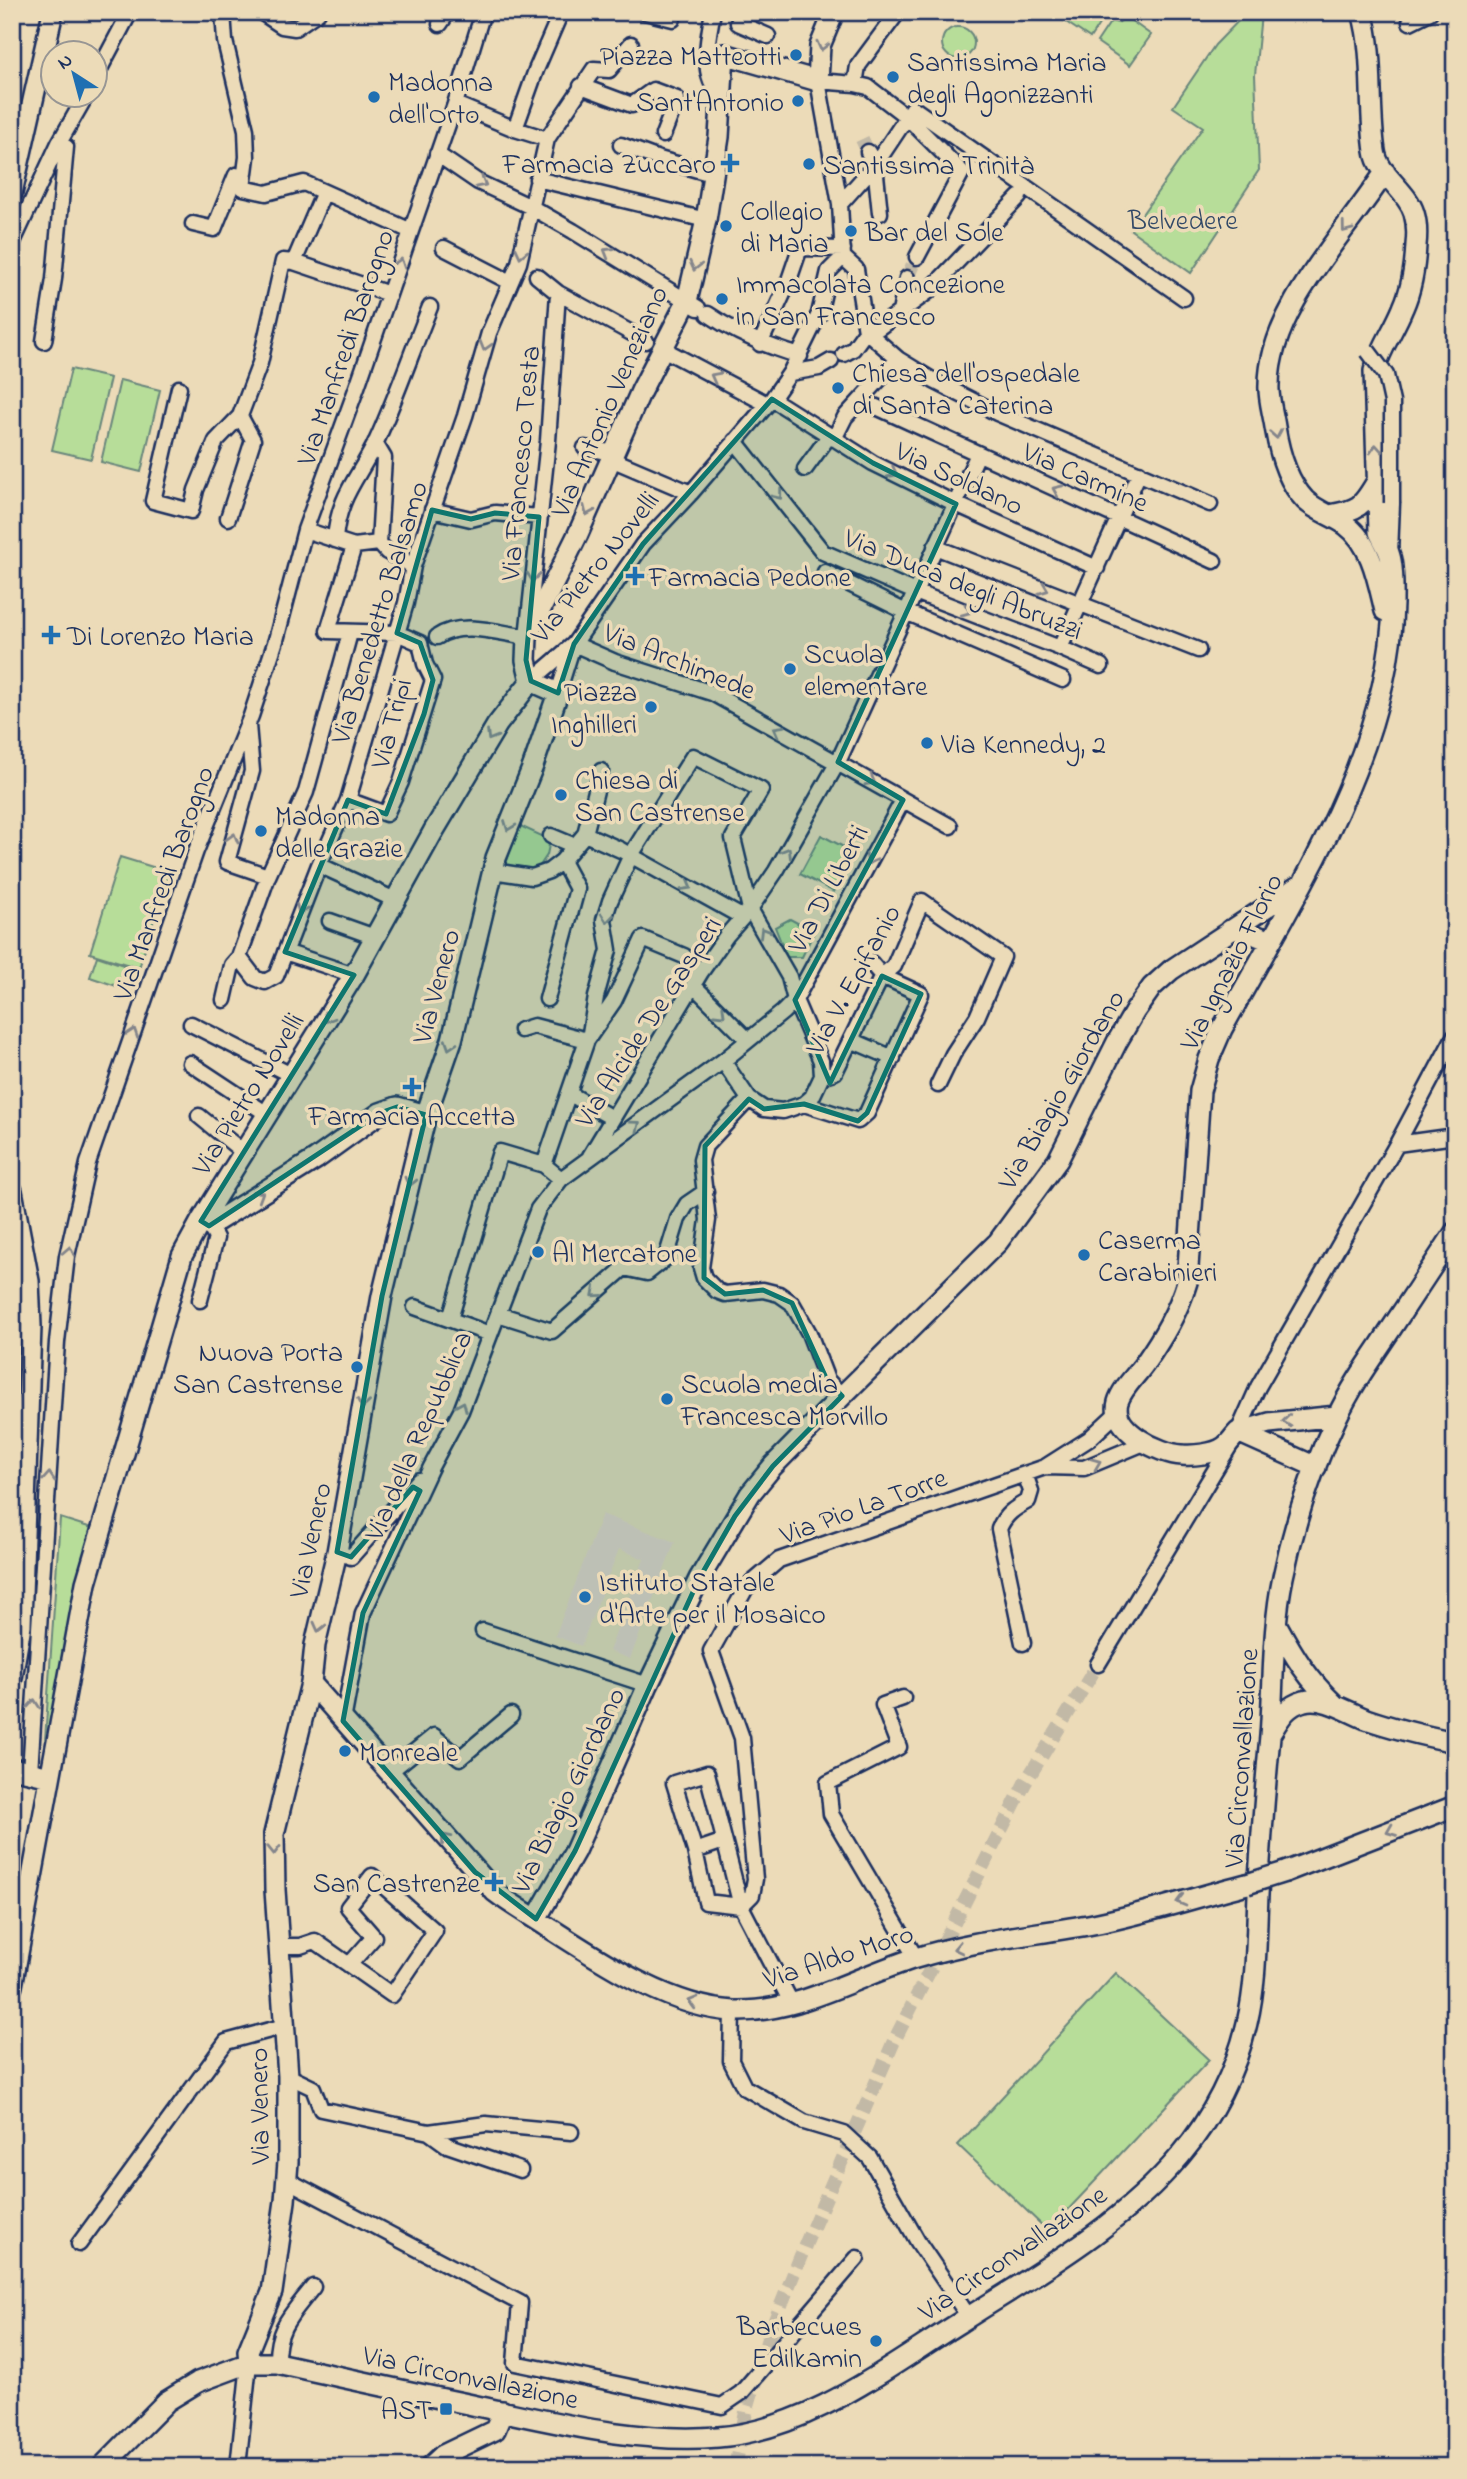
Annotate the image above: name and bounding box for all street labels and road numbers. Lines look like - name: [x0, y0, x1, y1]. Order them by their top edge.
- street label: Via Manfredi Barogno: [287, 225, 407, 473]
- street label: Via Antonio Veneziano: [541, 280, 681, 526]
- street label: Via Francesco Testa: [492, 344, 553, 584]
- street label: Via Soldano: [887, 432, 1029, 528]
- street label: Via Carmine: [1014, 433, 1155, 525]
- street label: Via Benedetto Balsamo: [322, 477, 441, 750]
- street label: Via Pietro Novelli: [522, 483, 671, 654]
- street label: Via Duca degli Abruzzi: [836, 519, 1088, 653]
- street label: Via Archimede: [595, 614, 761, 713]
- street label: Via Tripi: [361, 674, 425, 774]
- street label: Via Manfredi Barogno: [103, 761, 227, 1008]
- street label: Via Di Liberti: [779, 818, 881, 962]
- street label: Via Ignazio Florio: [1170, 867, 1295, 1059]
- street label: Via V. Epifanio: [796, 898, 913, 1064]
- street label: Via Alcide De Gasperi: [565, 909, 734, 1138]
- street label: Via Venero: [403, 925, 473, 1050]
- street label: Via Biagio Giordano: [989, 983, 1137, 1199]
- street label: Via Pietro Novelli: [183, 1005, 317, 1185]
- street label: Via della Repubblica: [355, 1325, 485, 1549]
- street label: Via Pio La Torre: [774, 1459, 954, 1558]
- street label: Via Venero: [280, 1479, 345, 1603]
- street label: Via Circonvallazione: [1215, 1647, 1272, 1870]
- street label: Via Biagio Giordano: [502, 1681, 638, 1903]
- street label: Via Aldo Moro: [758, 1915, 919, 2002]
- street label: Via Venero: [240, 2047, 283, 2166]
- street label: Via Circonvallazione: [911, 2176, 1117, 2334]
- street label: Via Circonvallazione: [358, 2336, 582, 2422]

